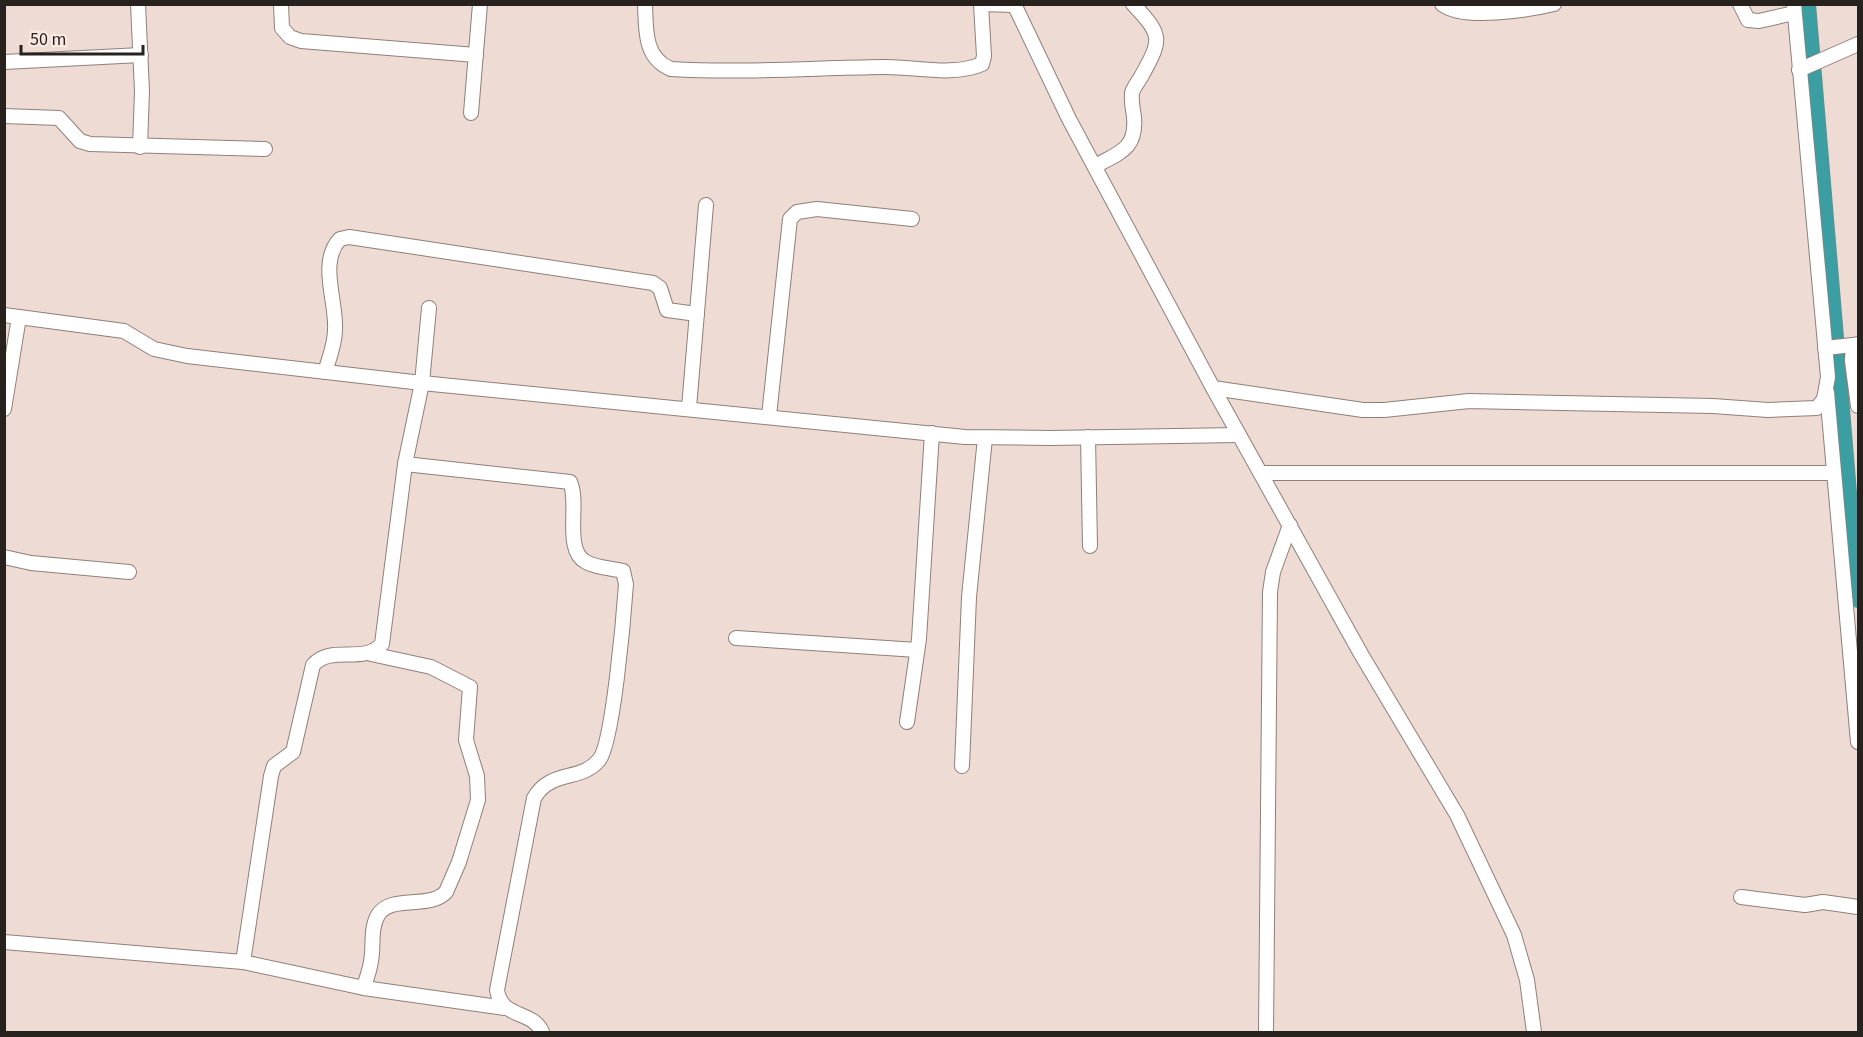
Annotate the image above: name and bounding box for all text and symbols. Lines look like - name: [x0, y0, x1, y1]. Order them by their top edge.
- scale bar: [21, 18, 142, 56]
- text: 50 m: [30, 27, 66, 52]

